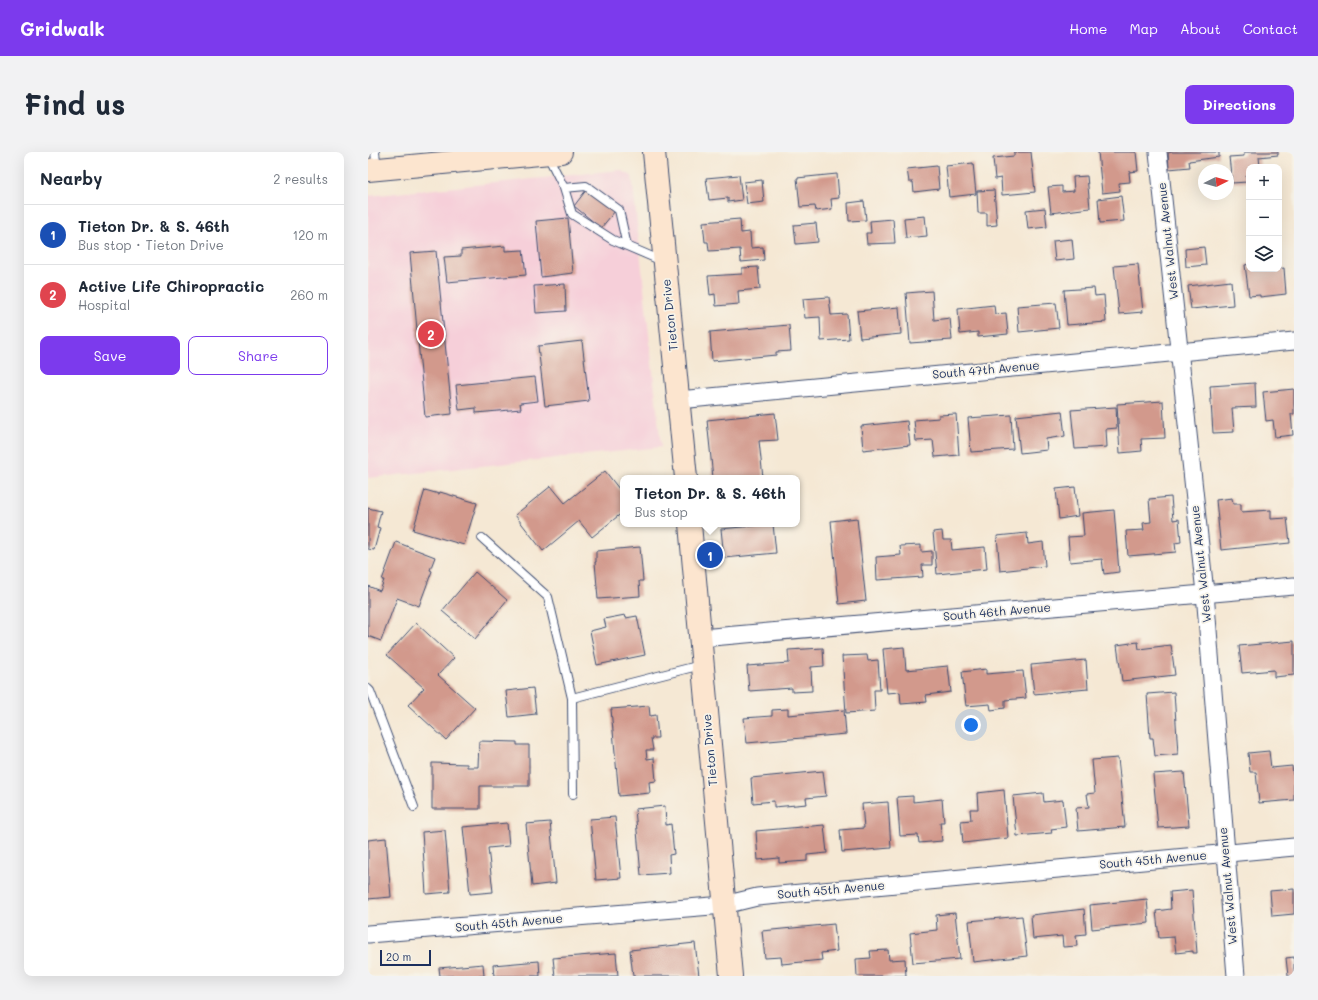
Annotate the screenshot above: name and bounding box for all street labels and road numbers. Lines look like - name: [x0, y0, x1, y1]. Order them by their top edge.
- street label: West Walnut Avenue: [1153, 182, 1181, 301]
- street label: Tieton Drive: [657, 278, 681, 352]
- street label: South 47th Avenue: [932, 356, 1040, 382]
- street label: West Walnut Avenue: [1186, 505, 1214, 624]
- street label: South 46th Avenue: [942, 598, 1051, 624]
- street label: Tieton Drive: [698, 713, 720, 787]
- street label: West Walnut Avenue: [1214, 827, 1240, 945]
- street label: South 45th Avenue: [1099, 846, 1207, 872]
- street label: South 45th Avenue: [777, 876, 885, 902]
- street label: South 45th Avenue: [455, 909, 563, 935]

